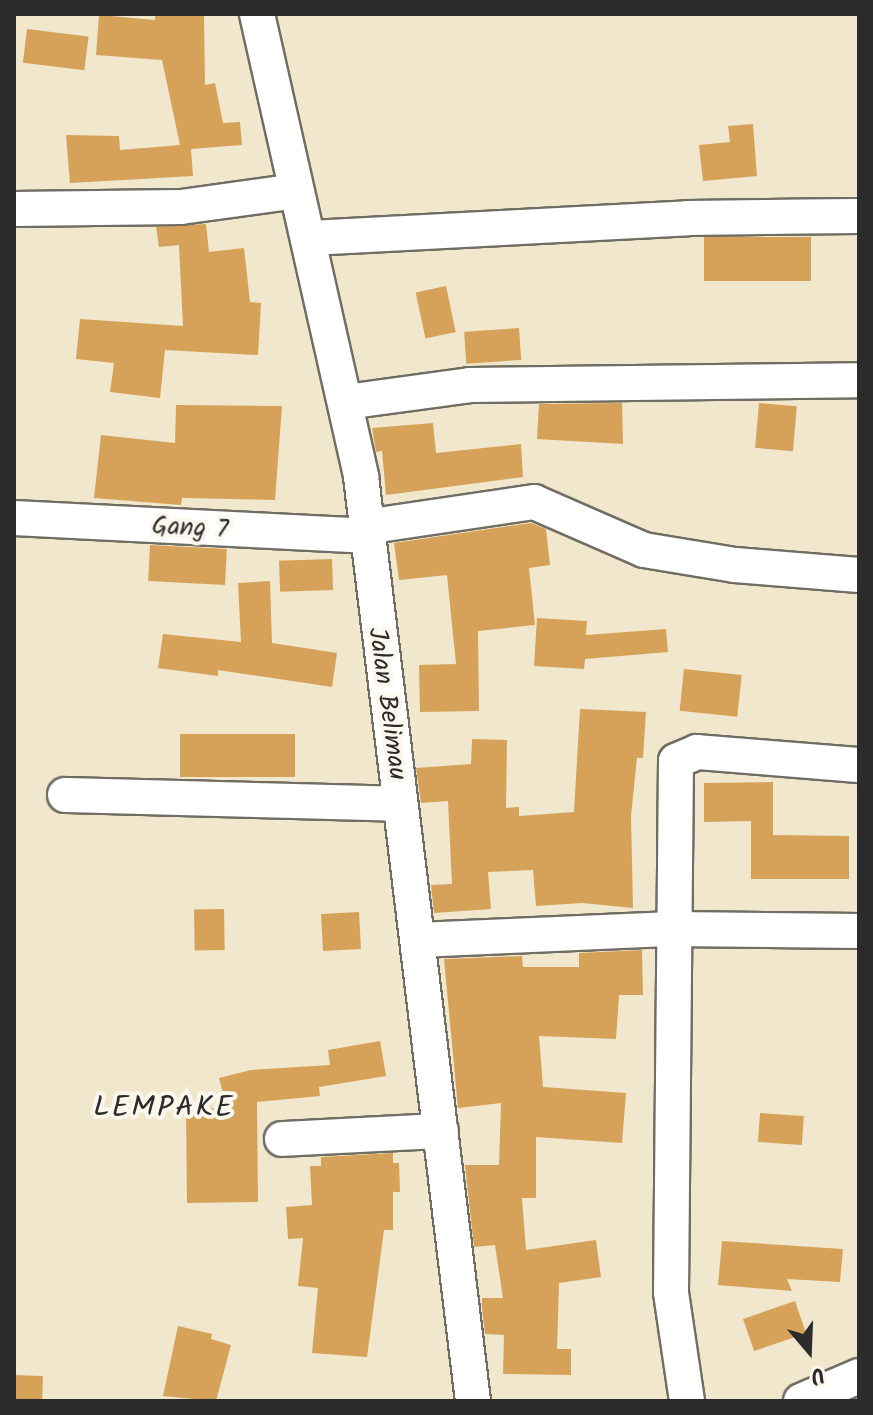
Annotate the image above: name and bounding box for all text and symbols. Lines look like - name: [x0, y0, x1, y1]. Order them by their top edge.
- street label: Gang 7: [151, 511, 229, 547]
- street label: Jalan Belimau: [360, 626, 412, 782]
- district label: LEMPAKE: [93, 1090, 235, 1126]
- north arrow: [769, 1311, 849, 1391]
- text: U: [805, 1355, 829, 1393]

